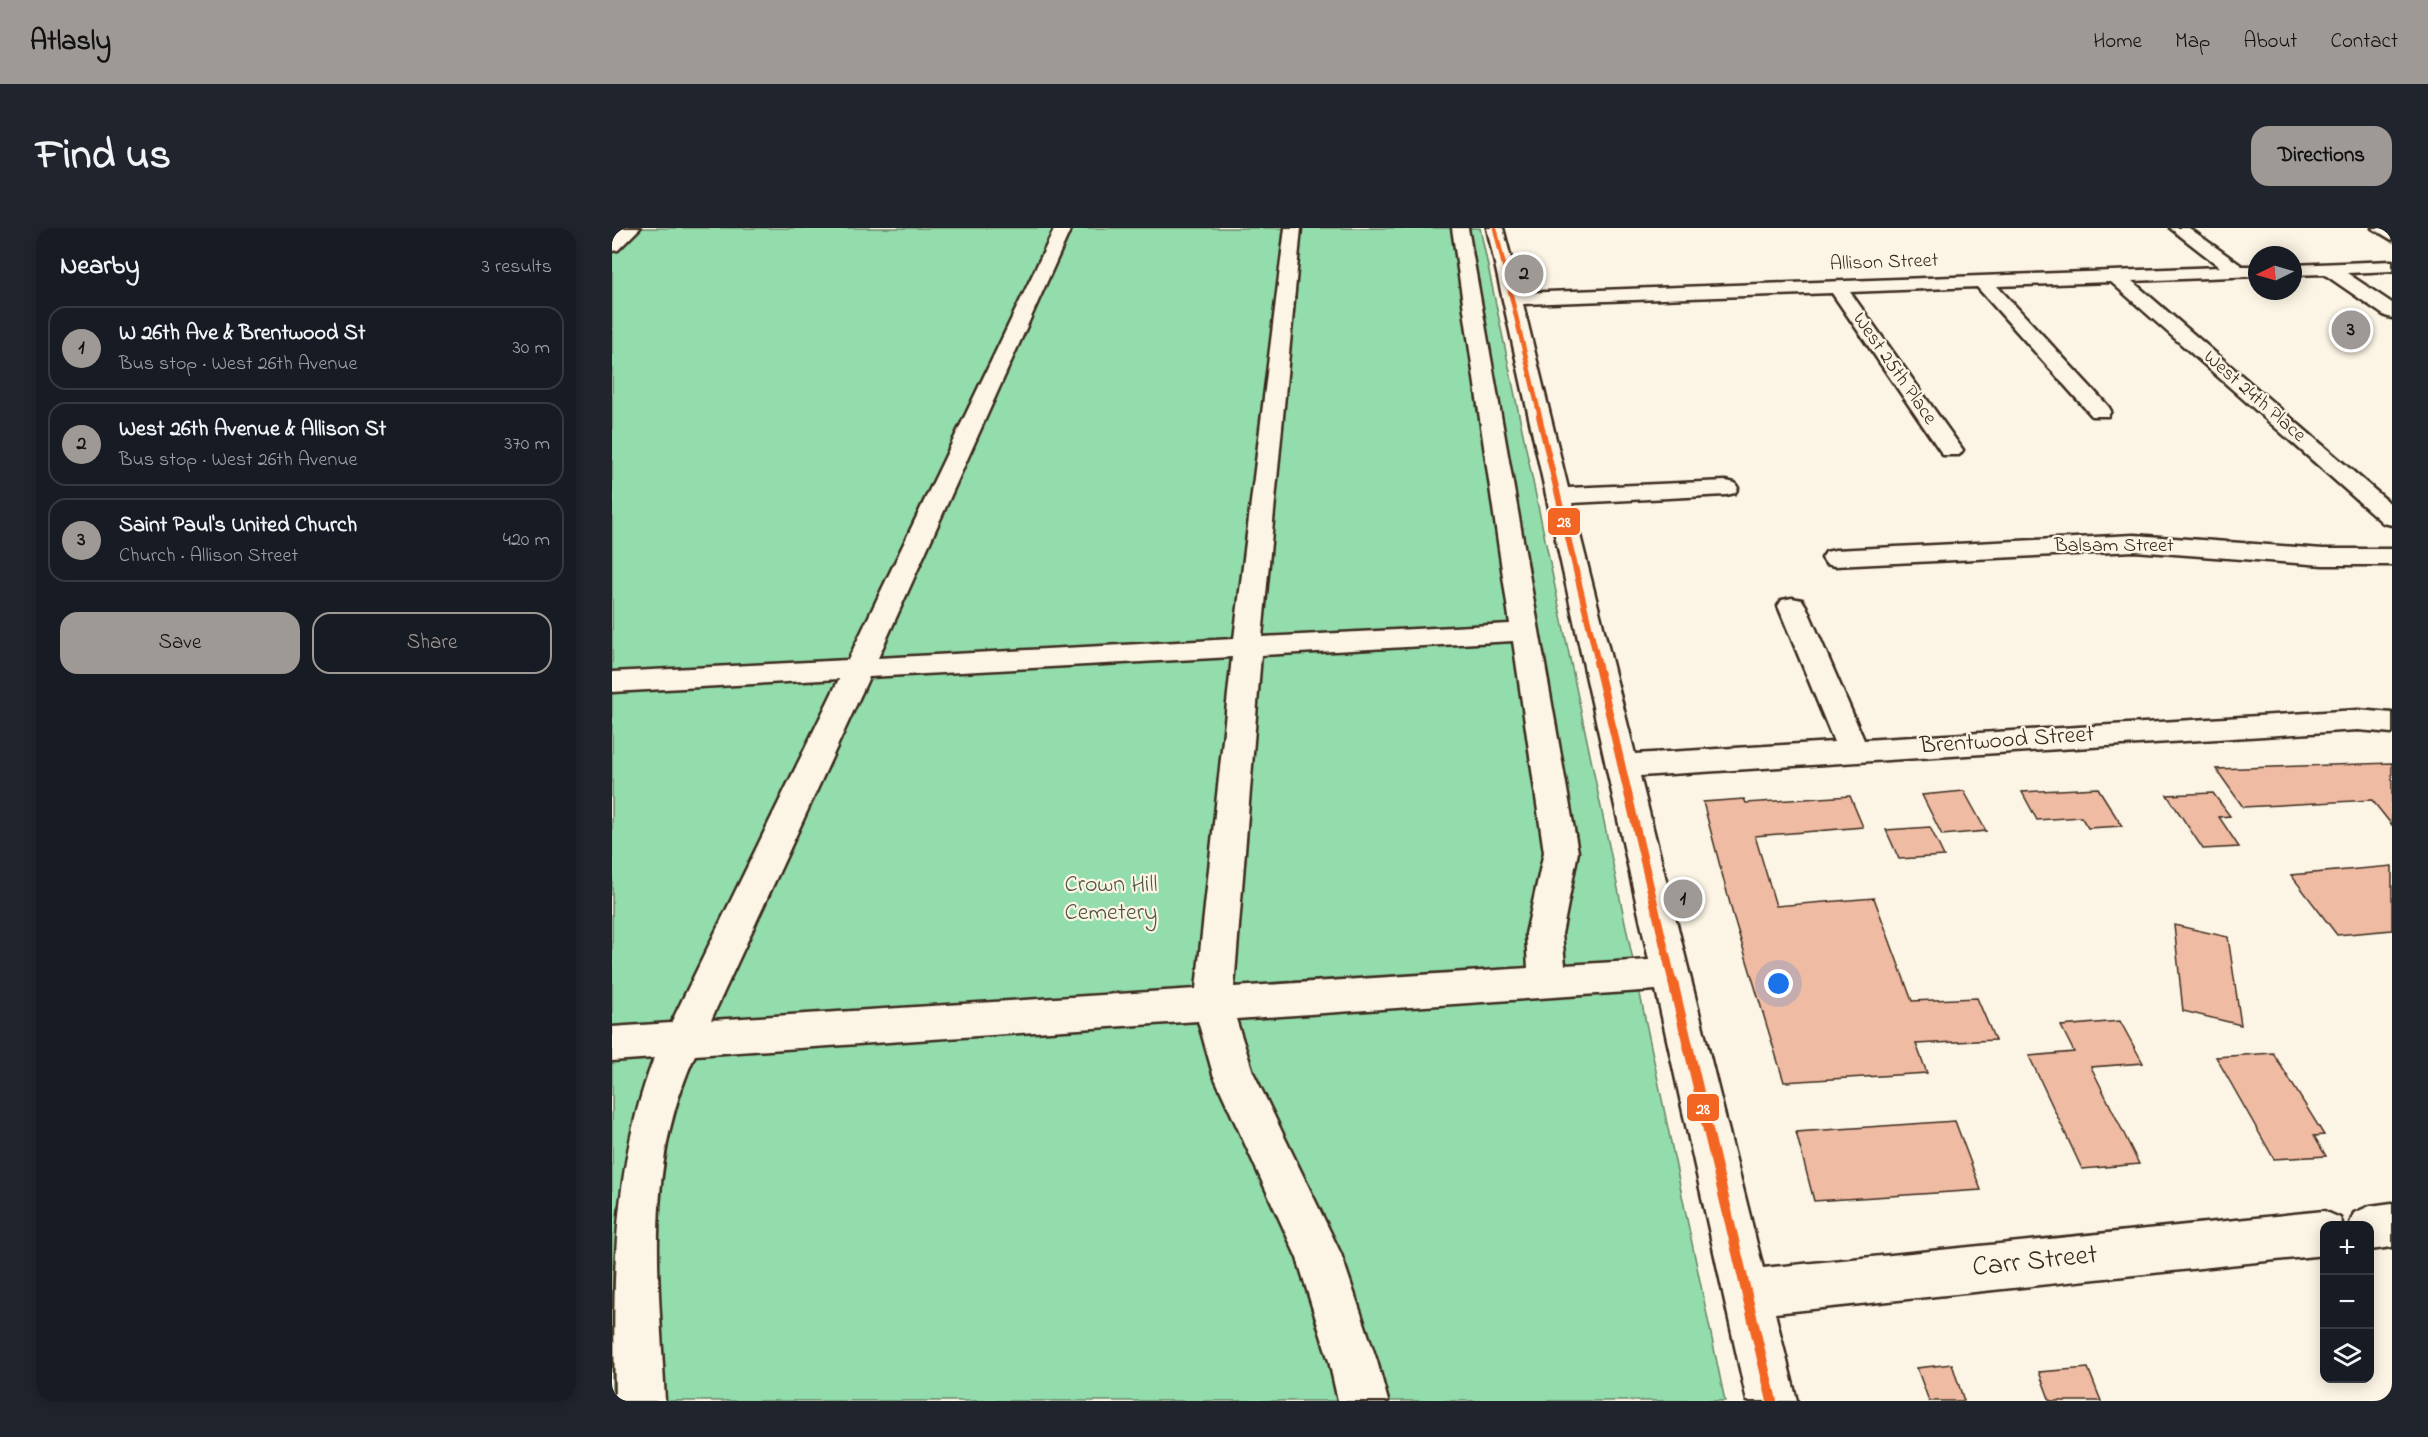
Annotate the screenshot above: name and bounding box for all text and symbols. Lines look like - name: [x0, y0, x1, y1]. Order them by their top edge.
- text: Atlasly: [30, 22, 111, 63]
- text: Home: [2093, 27, 2142, 57]
- text: Map: [2175, 27, 2210, 57]
- text: About: [2243, 27, 2297, 57]
- text: Contact: [2330, 27, 2398, 57]
- text: Find us: [36, 126, 171, 187]
- button: Directions: [2251, 126, 2392, 186]
- north arrow: [2248, 246, 2302, 300]
- street label: Allison Street: [1829, 247, 1939, 279]
- text: Nearby: [60, 248, 139, 286]
- pin: 2: [1504, 252, 1544, 296]
- text: 3 results: [482, 253, 552, 282]
- street label: West 25th Place: [1844, 307, 1944, 431]
- pin: 3: [2332, 308, 2370, 352]
- text: W 26th Ave & Brentwood St: [119, 318, 365, 350]
- text: 1: [78, 334, 85, 363]
- text: 30 m: [513, 334, 550, 363]
- street label: West 24th Place: [2196, 344, 2312, 450]
- text: Bus stop · West 26th Avenue: [119, 350, 358, 379]
- text: West 26th Avenue & Allison St: [119, 414, 386, 446]
- text: 2: [77, 430, 86, 459]
- text: 370 m: [504, 430, 550, 459]
- text: Bus stop · West 26th Avenue: [119, 446, 358, 475]
- line badge: 28: [1547, 507, 1581, 536]
- text: Saint Paul's United Church: [119, 510, 357, 542]
- text: 28: [1556, 511, 1571, 535]
- text: 3: [77, 526, 86, 555]
- text: 420 m: [503, 526, 550, 555]
- street label: Balsam Street: [2053, 532, 2174, 561]
- text: Church · Allison Street: [119, 542, 298, 571]
- button: Save: [60, 612, 300, 674]
- button: Share: [312, 612, 552, 674]
- street label: Brentwood Street: [1918, 717, 2095, 765]
- park label: Crown Hill Cemetery: [1065, 868, 1158, 932]
- pin: 1: [1664, 876, 1702, 922]
- your location: [1764, 969, 1793, 998]
- line badge: 28: [1686, 1093, 1720, 1122]
- text: 28: [1695, 1098, 1710, 1122]
- map controls: [2320, 1221, 2374, 1383]
- button: +: [2320, 1221, 2374, 1275]
- street label: Carr Street: [1970, 1235, 2100, 1289]
- button: −: [2320, 1275, 2374, 1329]
- button: layers: [2320, 1329, 2374, 1383]

